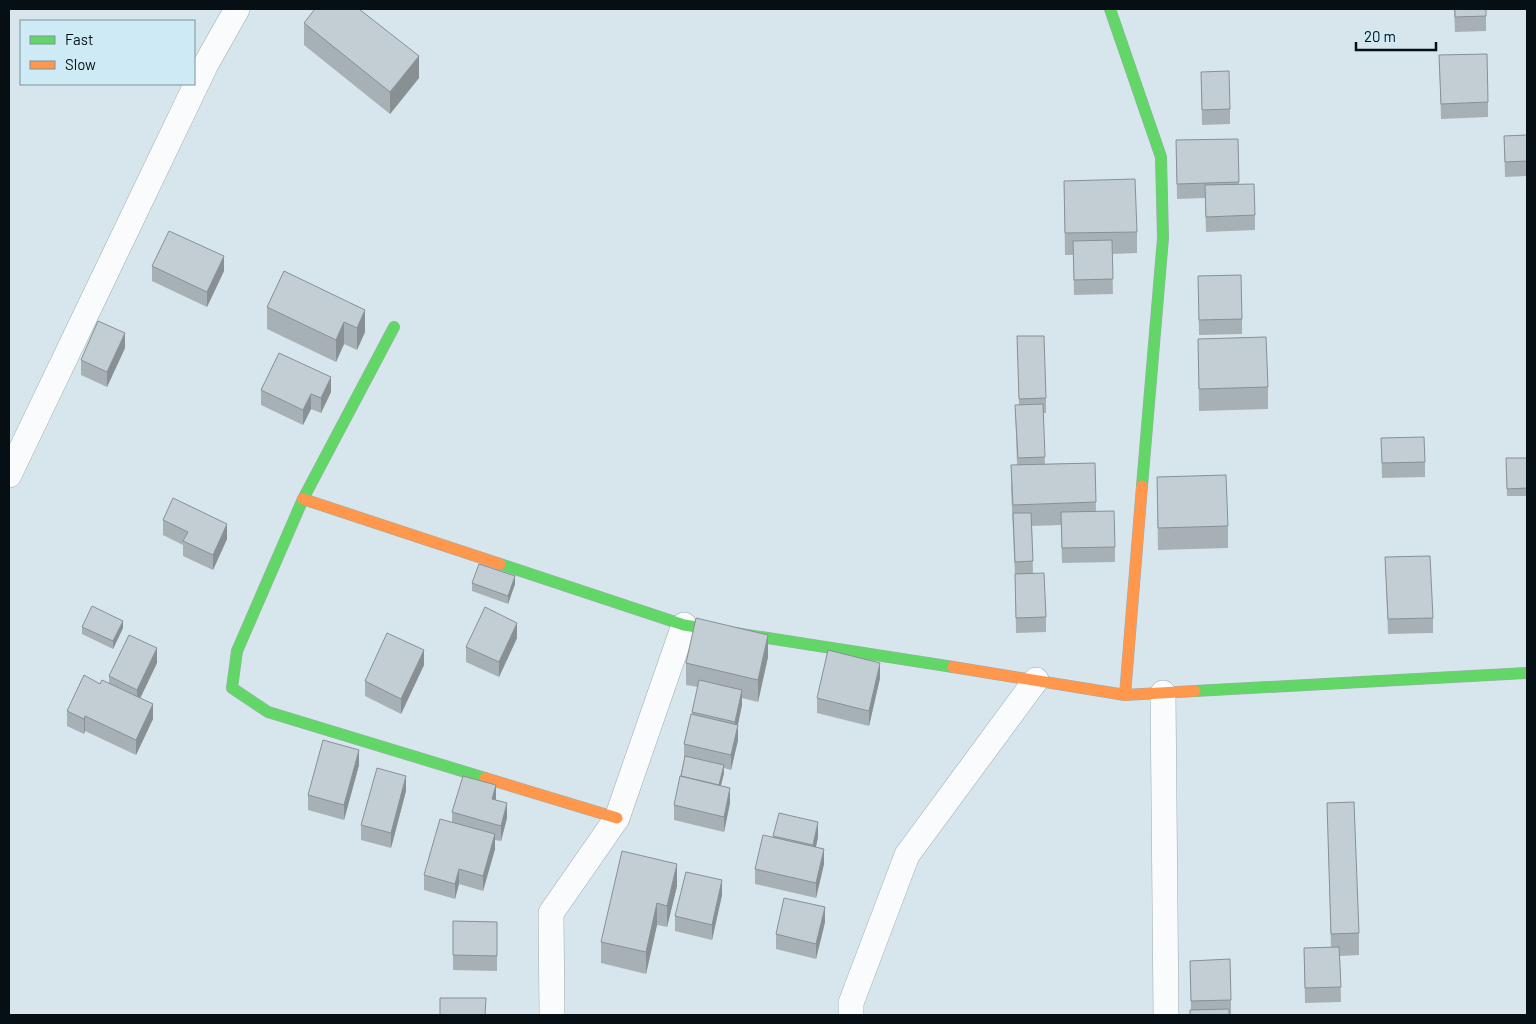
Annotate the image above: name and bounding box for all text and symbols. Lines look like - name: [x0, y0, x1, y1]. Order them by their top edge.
- legend: [20, 20, 195, 85]
- scale bar: [1356, 20, 1436, 52]
- text: 20 m: [1364, 27, 1396, 45]
- text: Fast: [65, 30, 93, 48]
- text: Slow: [65, 55, 96, 73]

